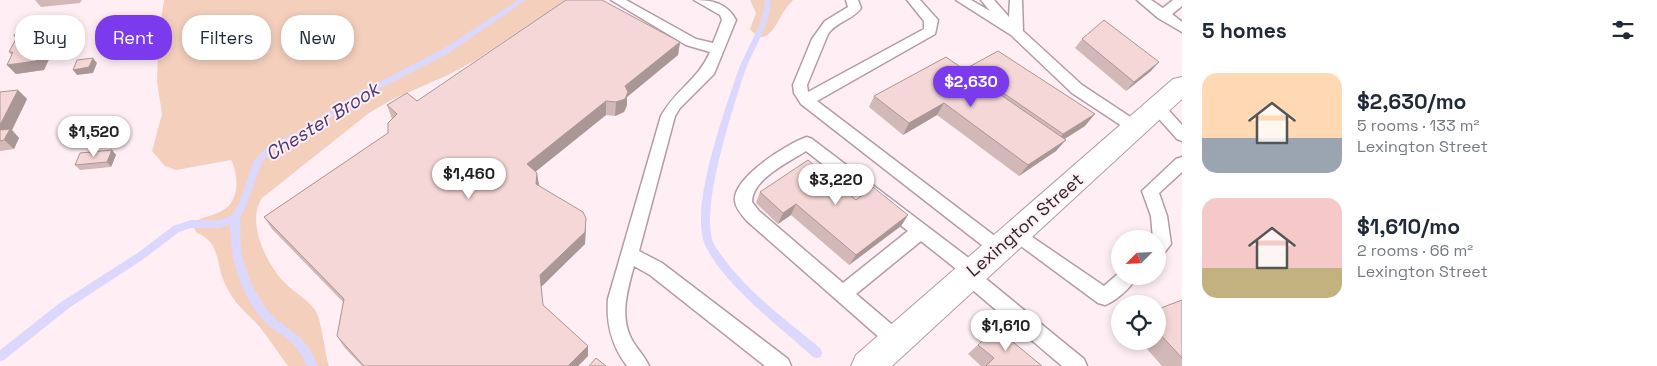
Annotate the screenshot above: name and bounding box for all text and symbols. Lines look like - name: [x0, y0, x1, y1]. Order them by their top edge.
- chip: Buy: [15, 15, 85, 60]
- chip: Rent: [95, 15, 172, 60]
- chip: Filters: [182, 15, 271, 60]
- chip: New: [281, 15, 354, 60]
- icon: filters: [1609, 16, 1637, 44]
- text: 5 homes: [1202, 17, 1287, 44]
- pin: $2,630: [930, 66, 1012, 108]
- text: $2,630: [944, 71, 998, 92]
- water label: Chester Brook: [261, 75, 386, 166]
- text: $2,630/mo: [1357, 88, 1466, 115]
- icon: home: [1242, 93, 1302, 153]
- text: 5 rooms · 133 m²: [1357, 115, 1479, 136]
- pin: $1,520: [53, 116, 135, 158]
- text: $1,520: [69, 121, 119, 142]
- text: Lexington Street: [1357, 136, 1488, 157]
- pin: $1,460: [428, 158, 510, 200]
- text: $1,460: [443, 163, 495, 184]
- pin: $3,220: [795, 164, 877, 206]
- street label: Lexington Street: [962, 168, 1088, 282]
- text: $3,220: [809, 169, 863, 190]
- text: $1,610/mo: [1357, 213, 1460, 240]
- icon: home: [1242, 218, 1302, 278]
- north arrow: [1111, 230, 1166, 285]
- map controls: [1111, 230, 1166, 350]
- text: 2 rooms · 66 m²: [1357, 240, 1473, 261]
- text: Lexington Street: [1357, 261, 1488, 282]
- button: locate: [1111, 295, 1166, 350]
- pin: $1,610: [965, 310, 1047, 352]
- text: $1,610: [982, 315, 1030, 336]

